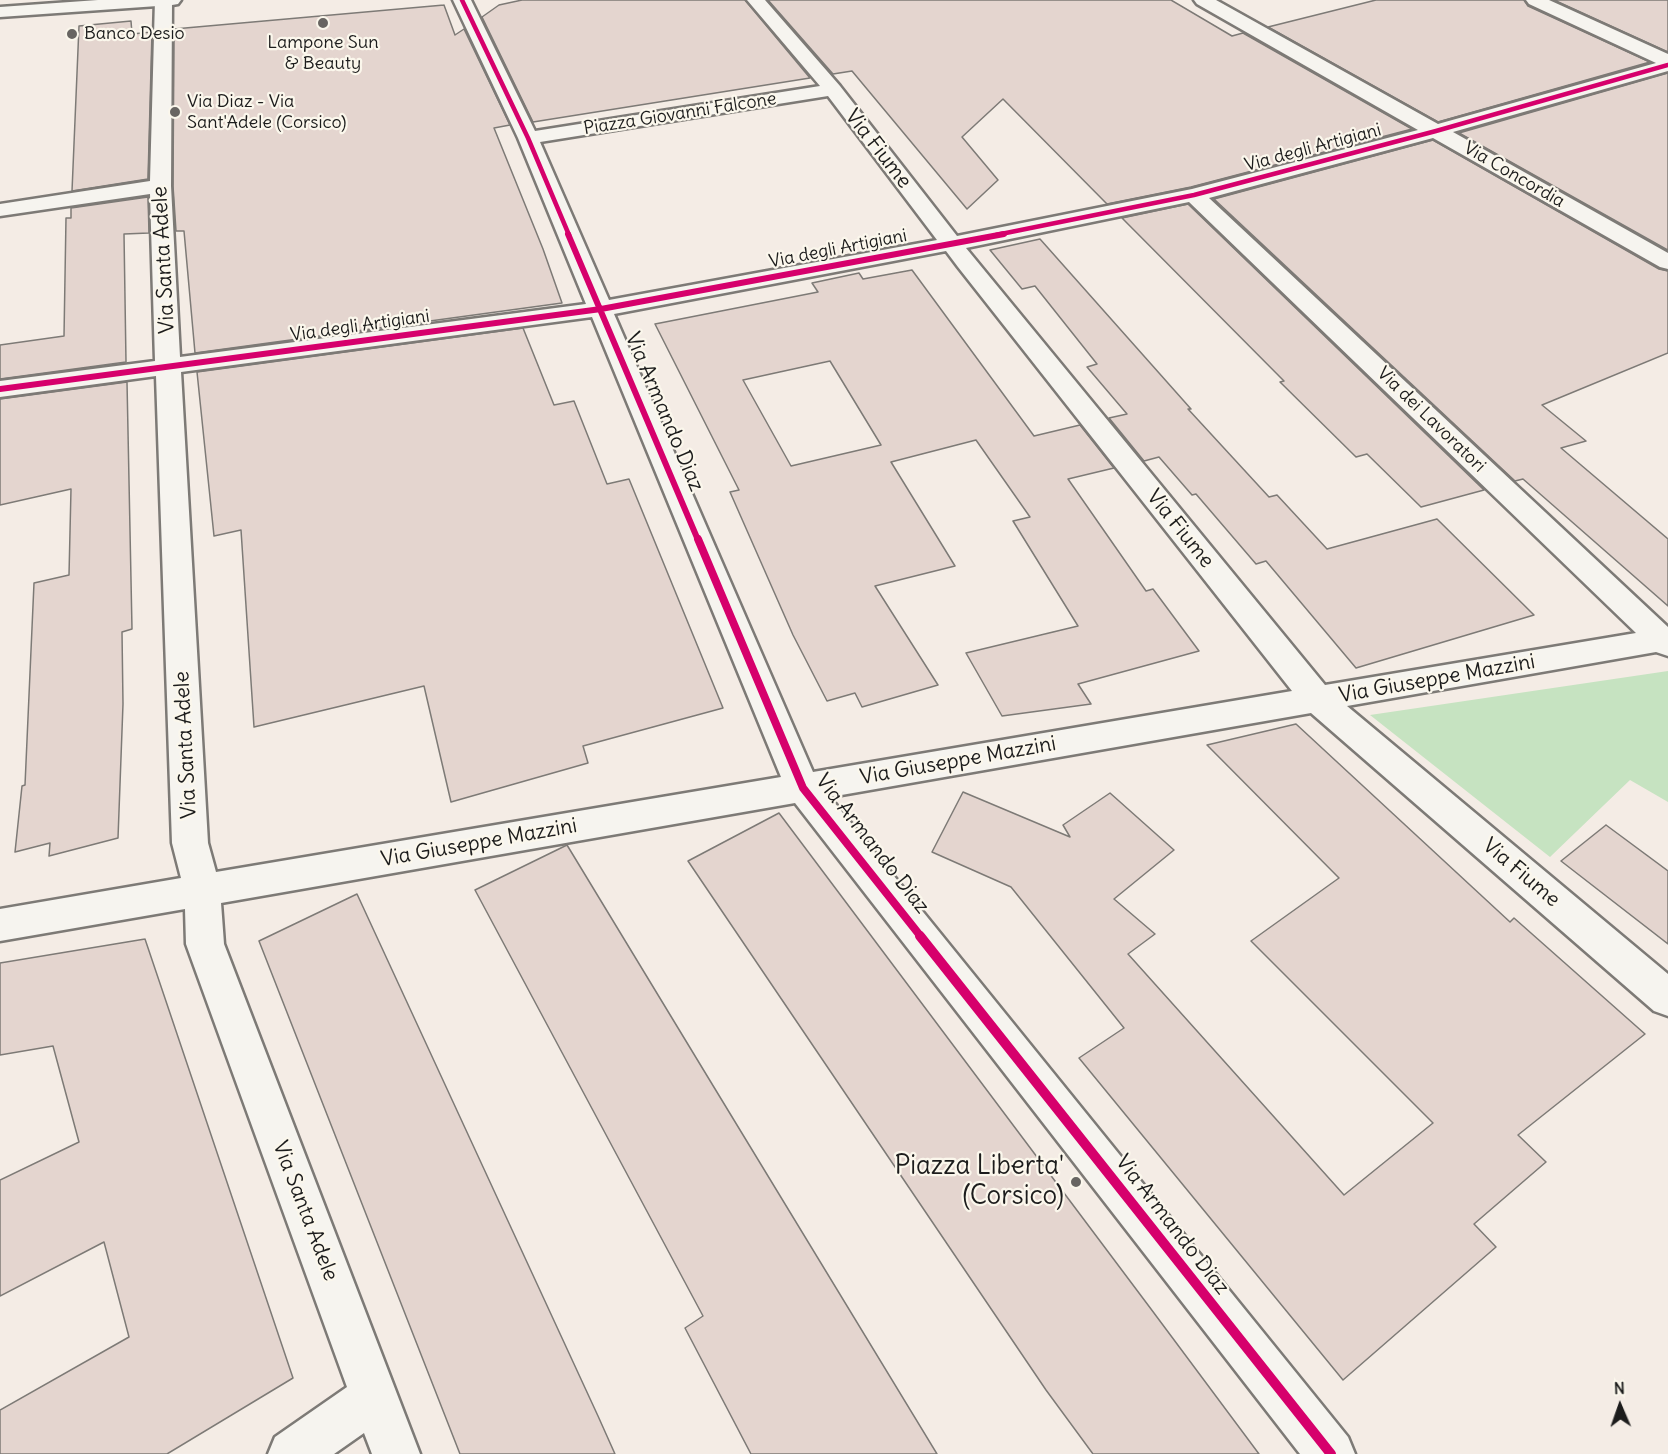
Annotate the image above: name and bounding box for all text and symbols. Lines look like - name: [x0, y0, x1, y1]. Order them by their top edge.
- marker: Lampone Sun & Beauty: [316, 16, 330, 30]
- place label: Banco Desio: [84, 23, 185, 45]
- marker: Banco Desio: [65, 27, 79, 41]
- place label: Lampone Sun & Beauty: [267, 32, 379, 74]
- street label: Piazza Giovanni Falcone: [582, 88, 778, 140]
- place label: Via Diaz - Via Sant'Adele (Corsico): [187, 91, 346, 134]
- street label: Via Fiume: [839, 104, 917, 194]
- marker: Via Diaz - Via Sant'Adele (Corsico): [168, 105, 182, 119]
- street label: Via degli Artigiani: [1242, 119, 1384, 177]
- street label: Via Concordia: [1460, 137, 1568, 213]
- street label: Via Santa Adele: [148, 186, 180, 334]
- street label: Via degli Artigiani: [767, 225, 909, 273]
- street label: Via degli Artigiani: [289, 306, 431, 346]
- street label: Via Armando Diaz: [619, 329, 709, 495]
- street label: Via dei Lavoratori: [1372, 363, 1490, 477]
- street label: Via Fiume: [1141, 485, 1219, 573]
- street label: Via Giuseppe Mazzini: [1337, 649, 1537, 709]
- street label: Via Santa Adele: [170, 671, 202, 819]
- street label: Via Giuseppe Mazzini: [858, 731, 1058, 791]
- street label: Via Armando Diaz: [810, 769, 934, 919]
- street label: Via Giuseppe Mazzini: [379, 813, 579, 873]
- street label: Via Fiume: [1477, 833, 1565, 913]
- street label: Via Santa Adele: [267, 1138, 343, 1284]
- street label: Via Armando Diaz: [1110, 1150, 1234, 1300]
- place label: Piazza Liberta' (Corsico): [895, 1151, 1064, 1212]
- marker: Piazza Liberta' (Corsico): [1069, 1175, 1083, 1189]
- north arrow: [1590, 1376, 1650, 1436]
- text: N: [1613, 1378, 1625, 1398]

